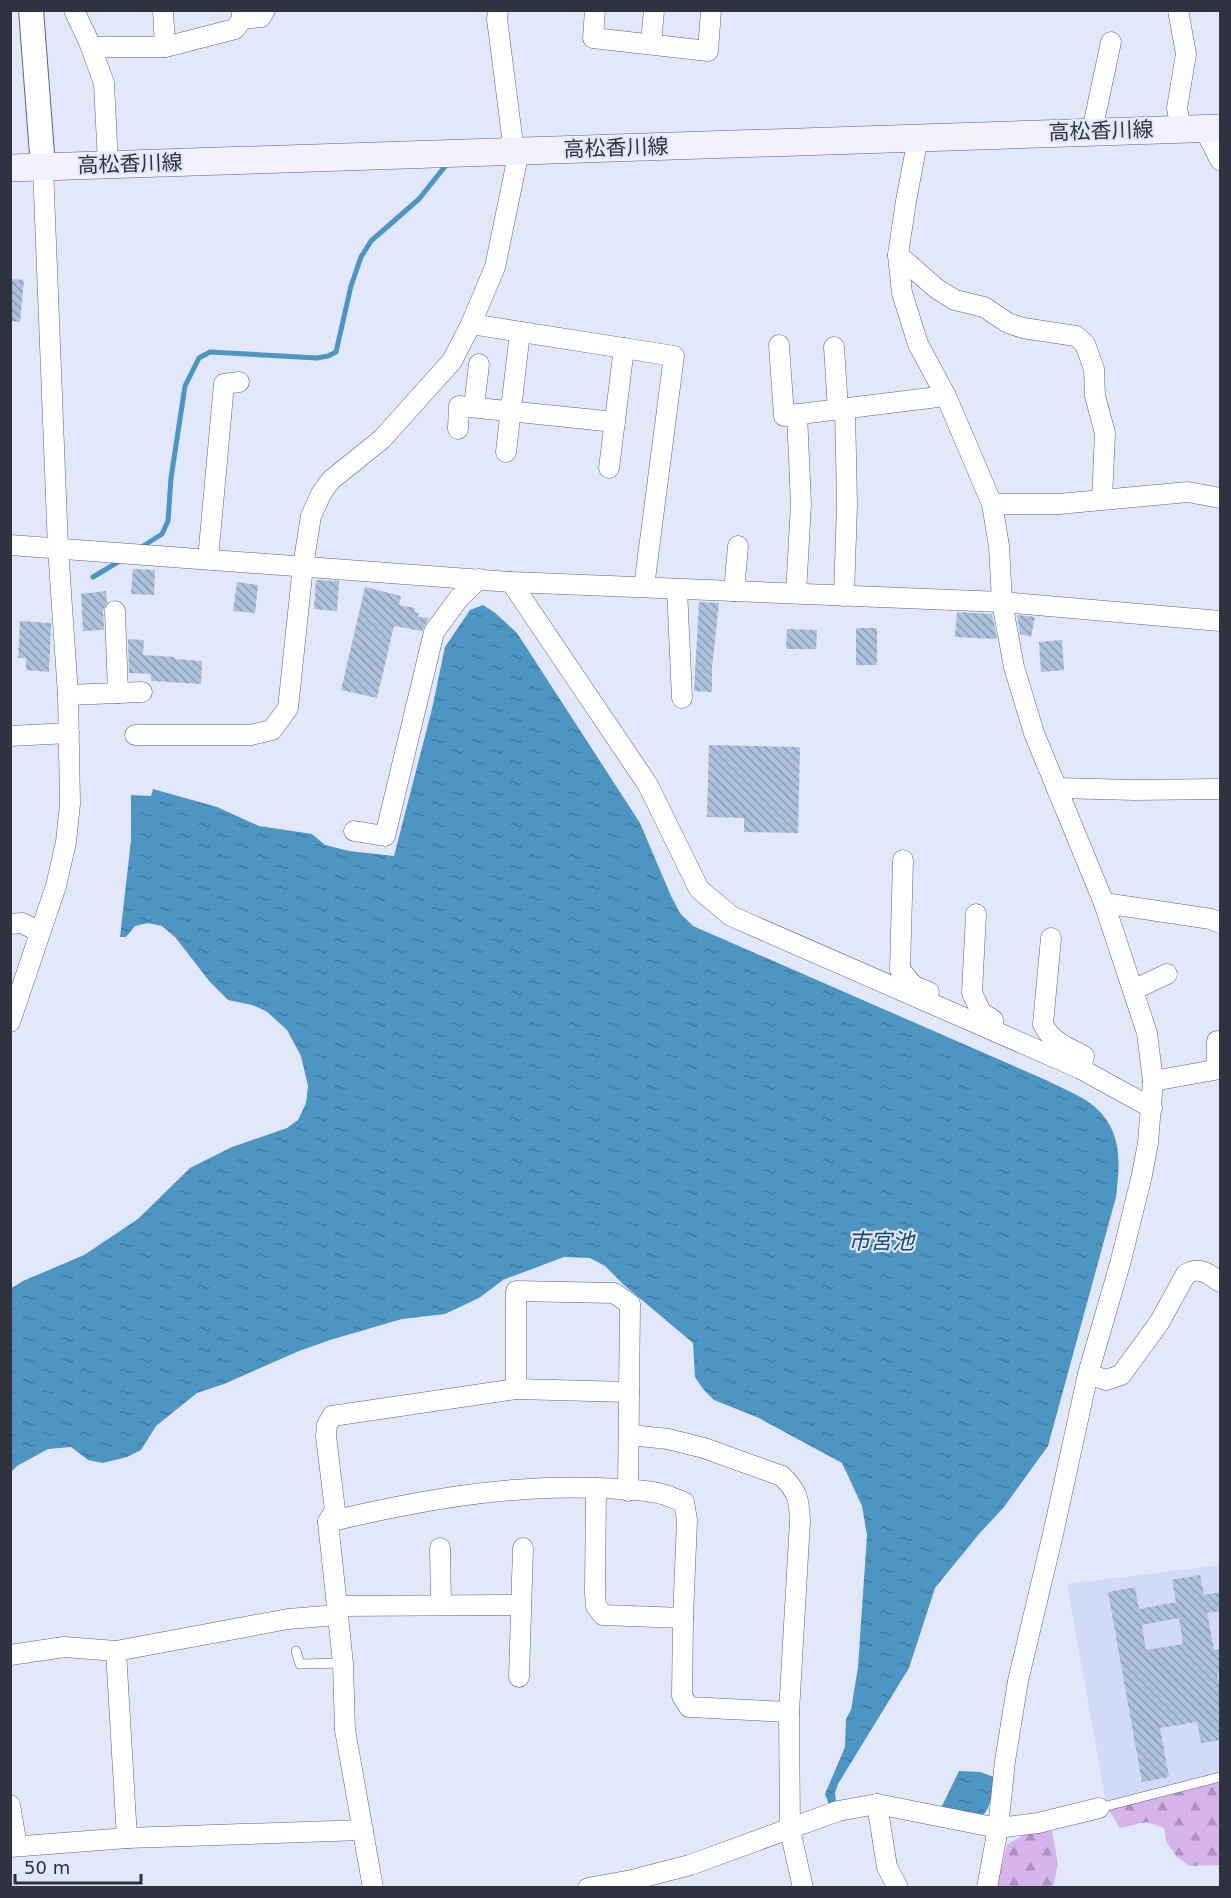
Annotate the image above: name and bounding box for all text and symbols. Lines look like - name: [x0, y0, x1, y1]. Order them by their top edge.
- street label: 高松香川線: [1048, 117, 1154, 145]
- street label: 高松香川線: [563, 134, 669, 162]
- street label: 高松香川線: [77, 150, 183, 178]
- water label: 市宮池: [848, 1229, 916, 1254]
- scale bar: [15, 1847, 141, 1885]
- text: 50 m: [24, 1857, 70, 1878]

